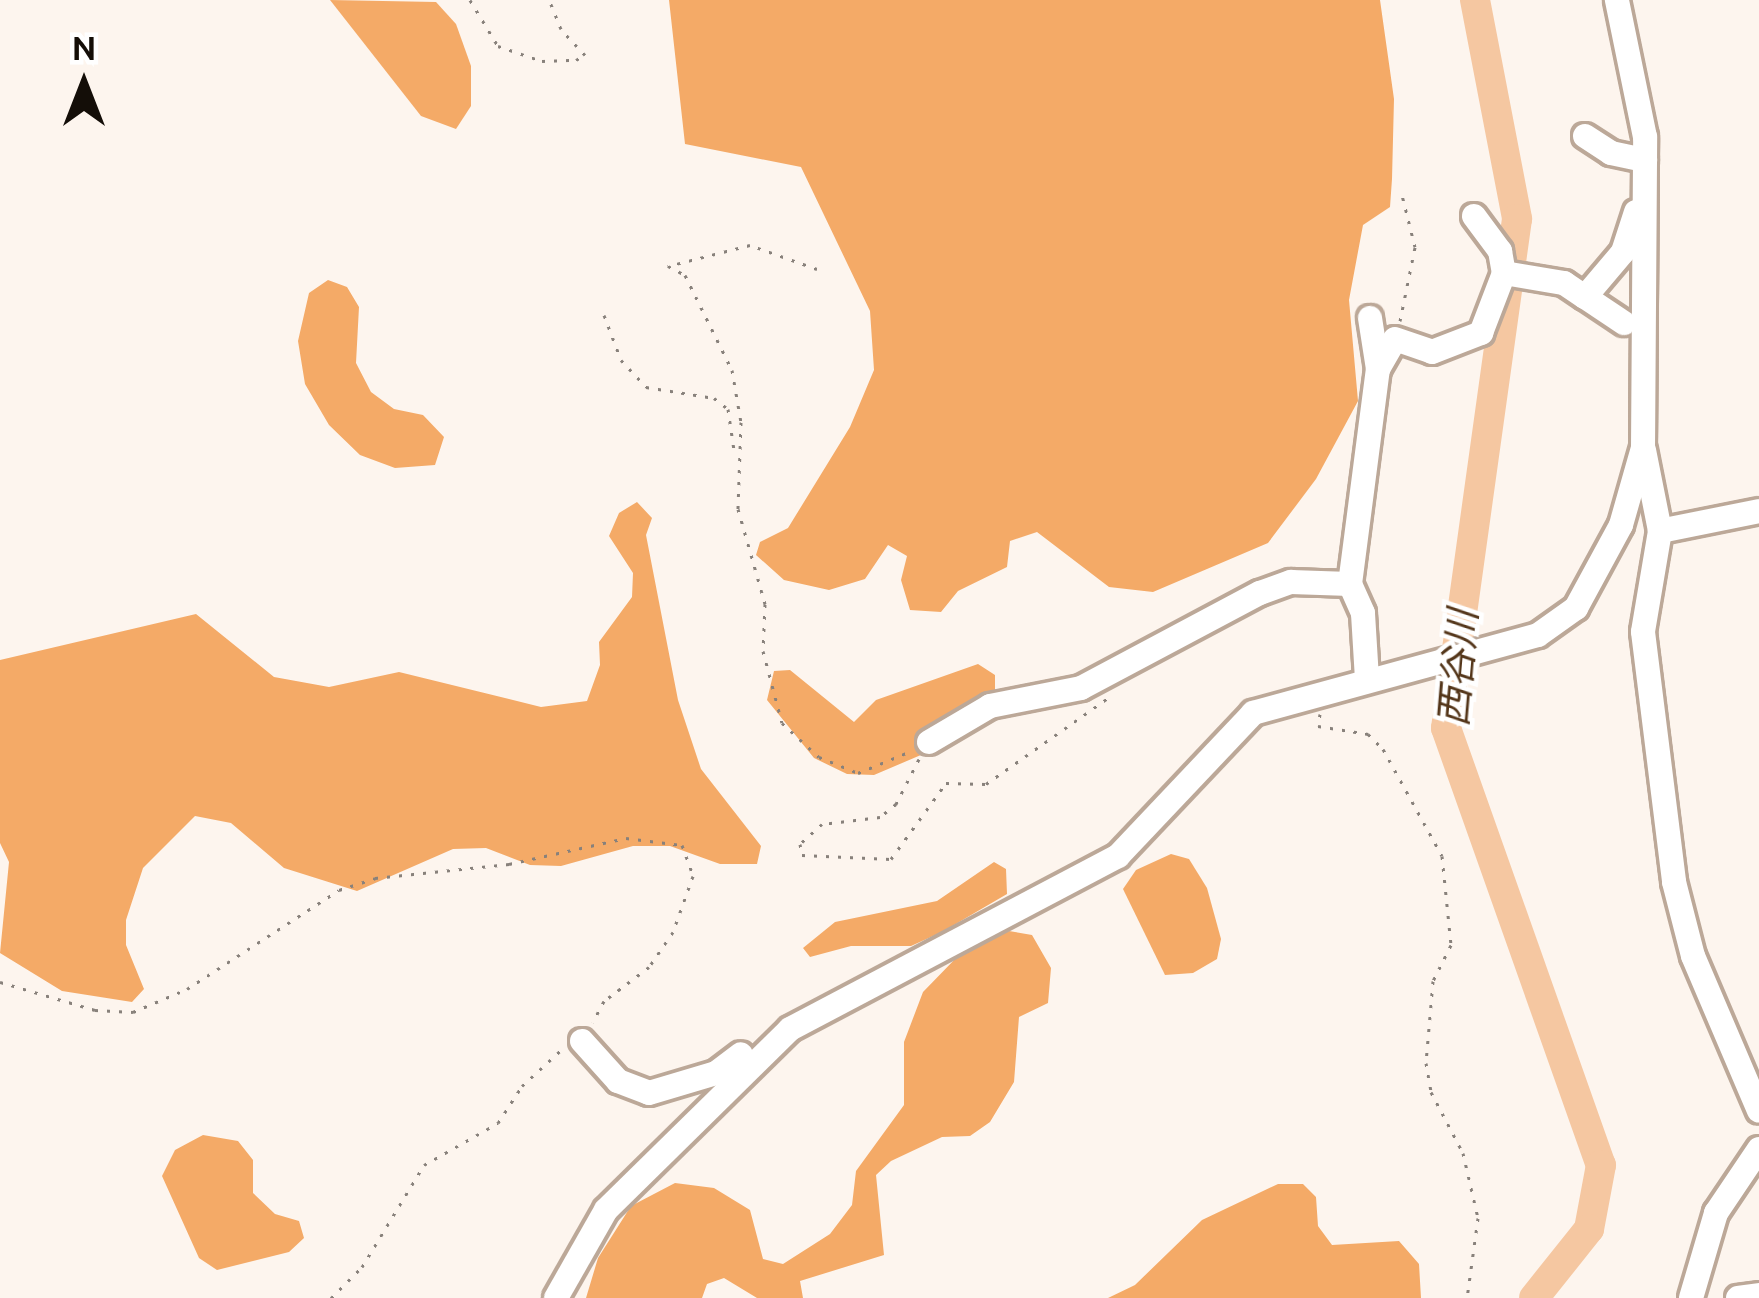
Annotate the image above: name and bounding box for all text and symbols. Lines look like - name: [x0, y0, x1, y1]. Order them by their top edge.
- north arrow: [24, 24, 144, 144]
- text: N: [72, 29, 96, 66]
- water label: 西谷川: [1430, 608, 1486, 728]

